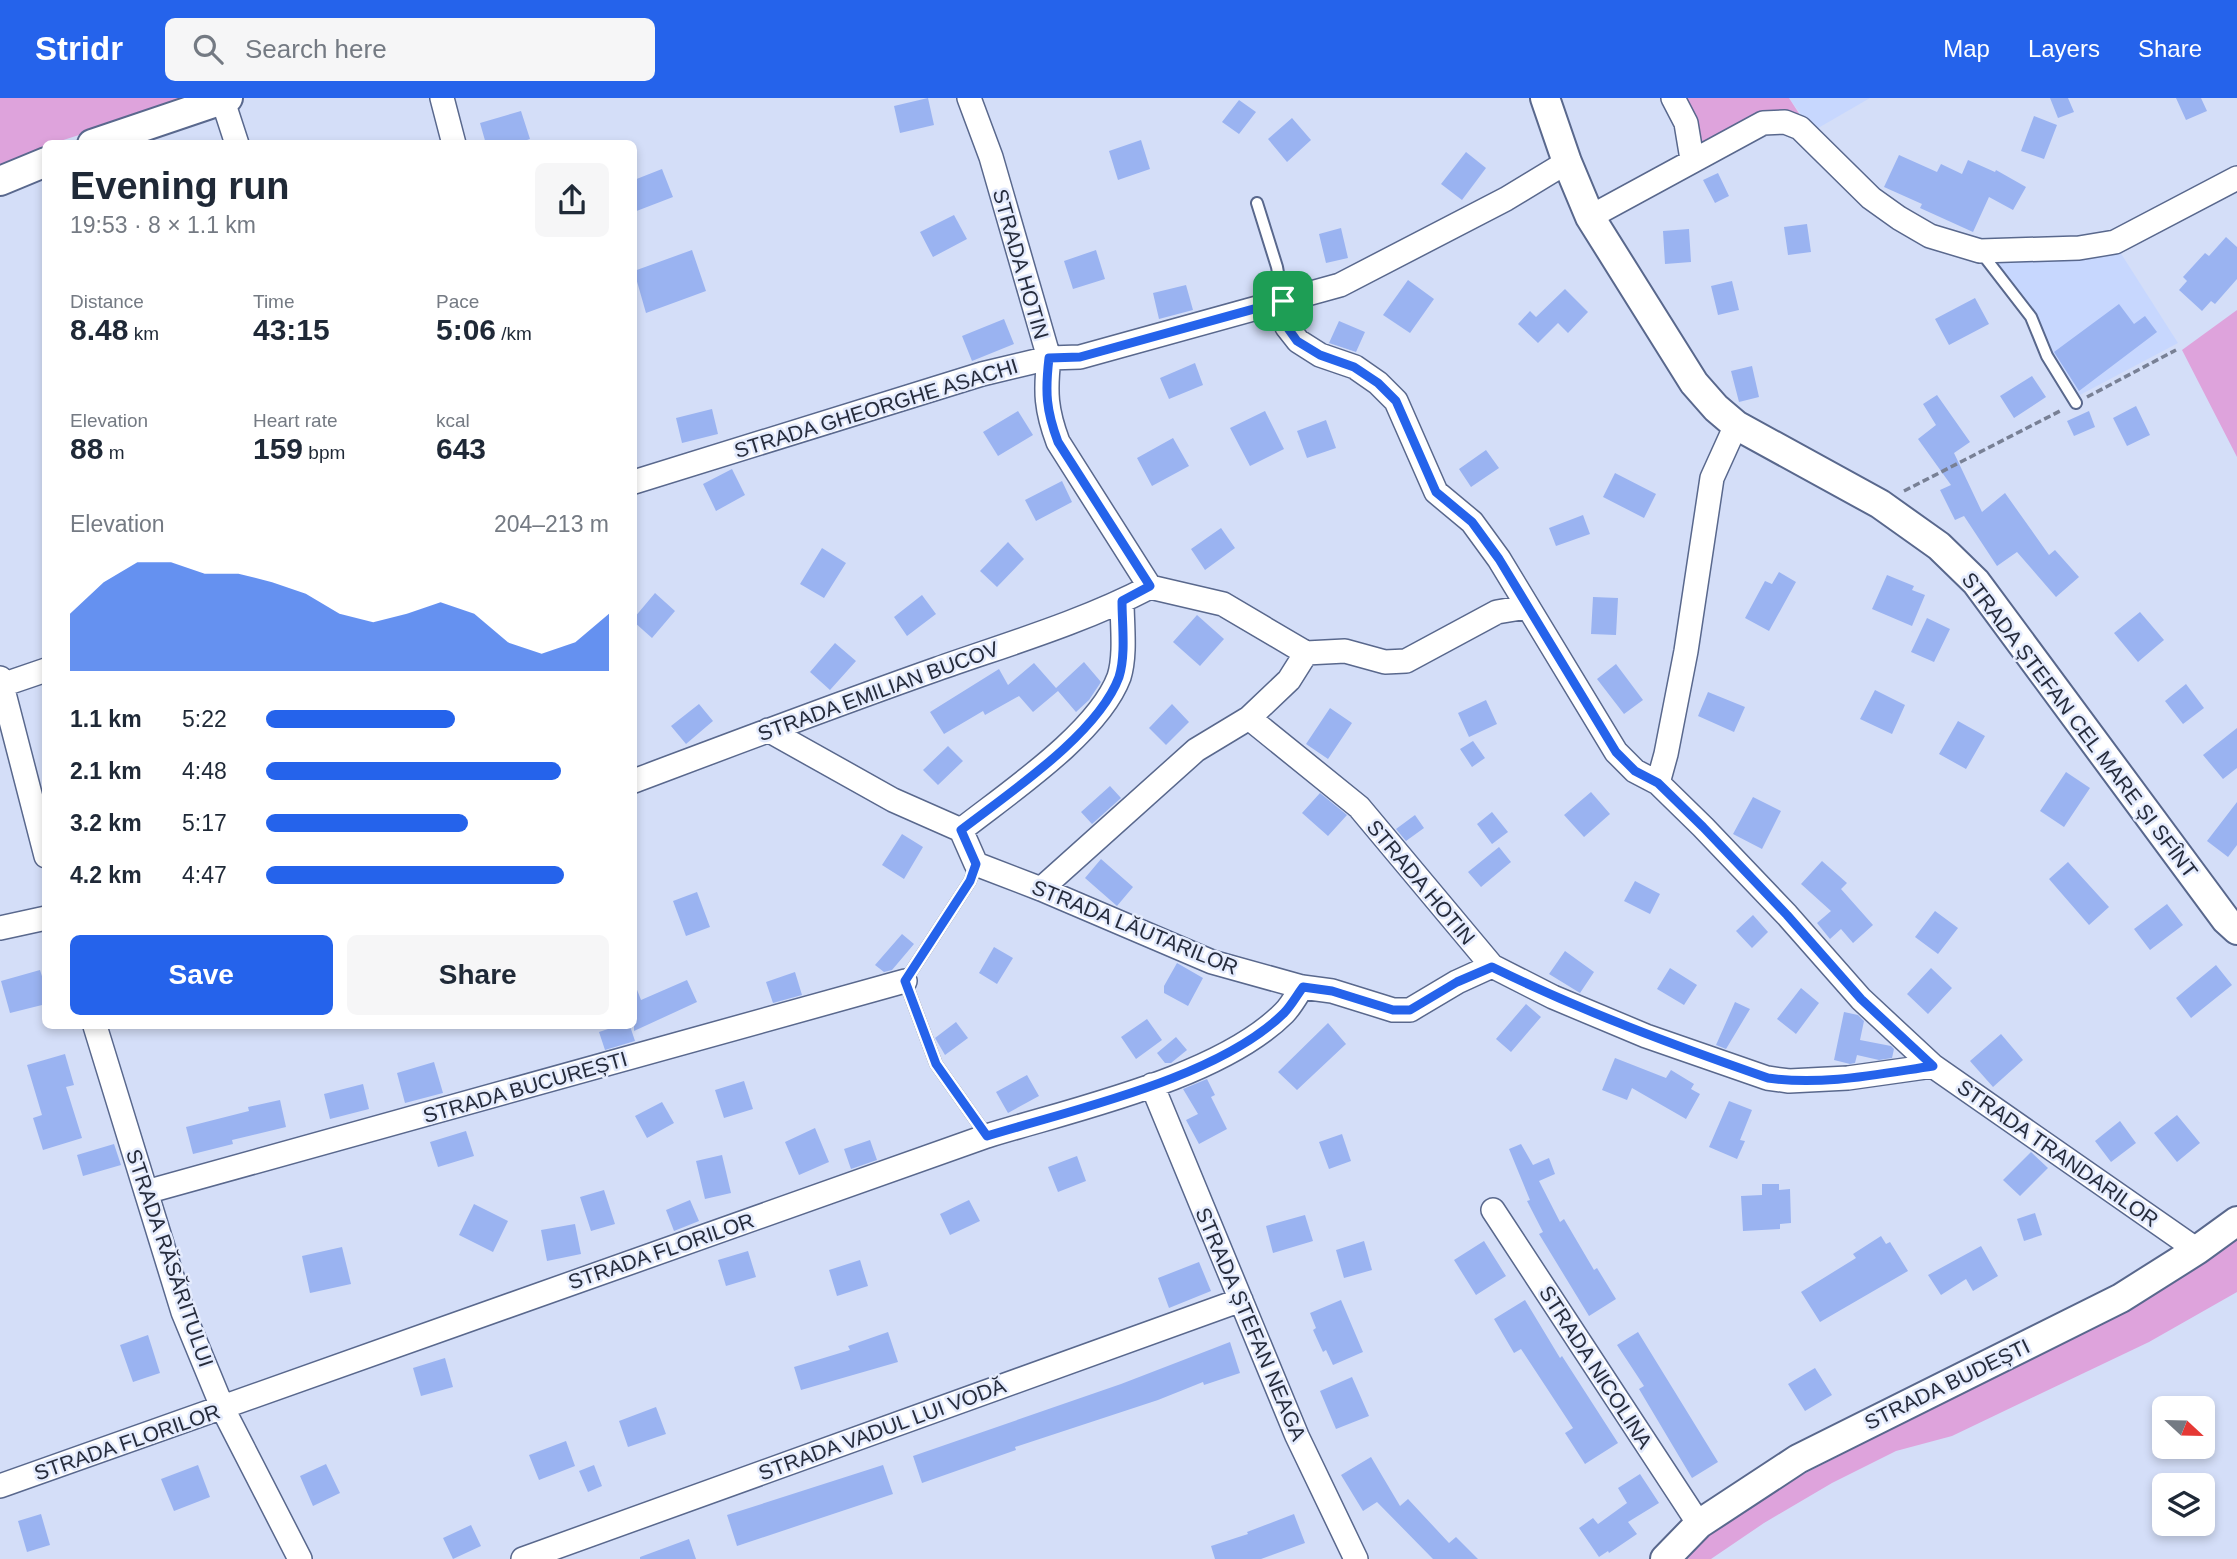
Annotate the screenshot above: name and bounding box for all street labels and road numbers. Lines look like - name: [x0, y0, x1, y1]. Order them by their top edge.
- street label: STRADA HOTIN: [989, 186, 1053, 342]
- street label: STRADA GHEORGHE ASACHI: [731, 354, 1021, 462]
- street label: STRADA ȘTEFAN CEL MARE ȘI SFÎNT: [1958, 568, 2202, 882]
- street label: STRADA EMILIAN BUCOV: [755, 637, 1001, 745]
- street label: STRADA HOTIN: [1362, 815, 1480, 949]
- street label: STRADA LĂUTARILOR: [1029, 875, 1241, 979]
- street label: STRADA BUCUREȘTI: [420, 1047, 630, 1127]
- street label: STRADA TRANDARILOR: [1953, 1075, 2163, 1231]
- street label: STRADA RĂSĂRITULUI: [122, 1146, 218, 1370]
- street label: STRADA ȘTEFAN NEAGA: [1191, 1204, 1311, 1444]
- street label: STRADA FLORILOR: [565, 1208, 757, 1294]
- street label: STRADA NICOLINA: [1535, 1281, 1657, 1453]
- street label: STRADA BUDEȘTI: [1861, 1334, 2033, 1434]
- street label: STRADA VADUL LUI VODĂ: [755, 1373, 1009, 1485]
- street label: STRADA FLORILOR: [31, 1399, 223, 1485]

